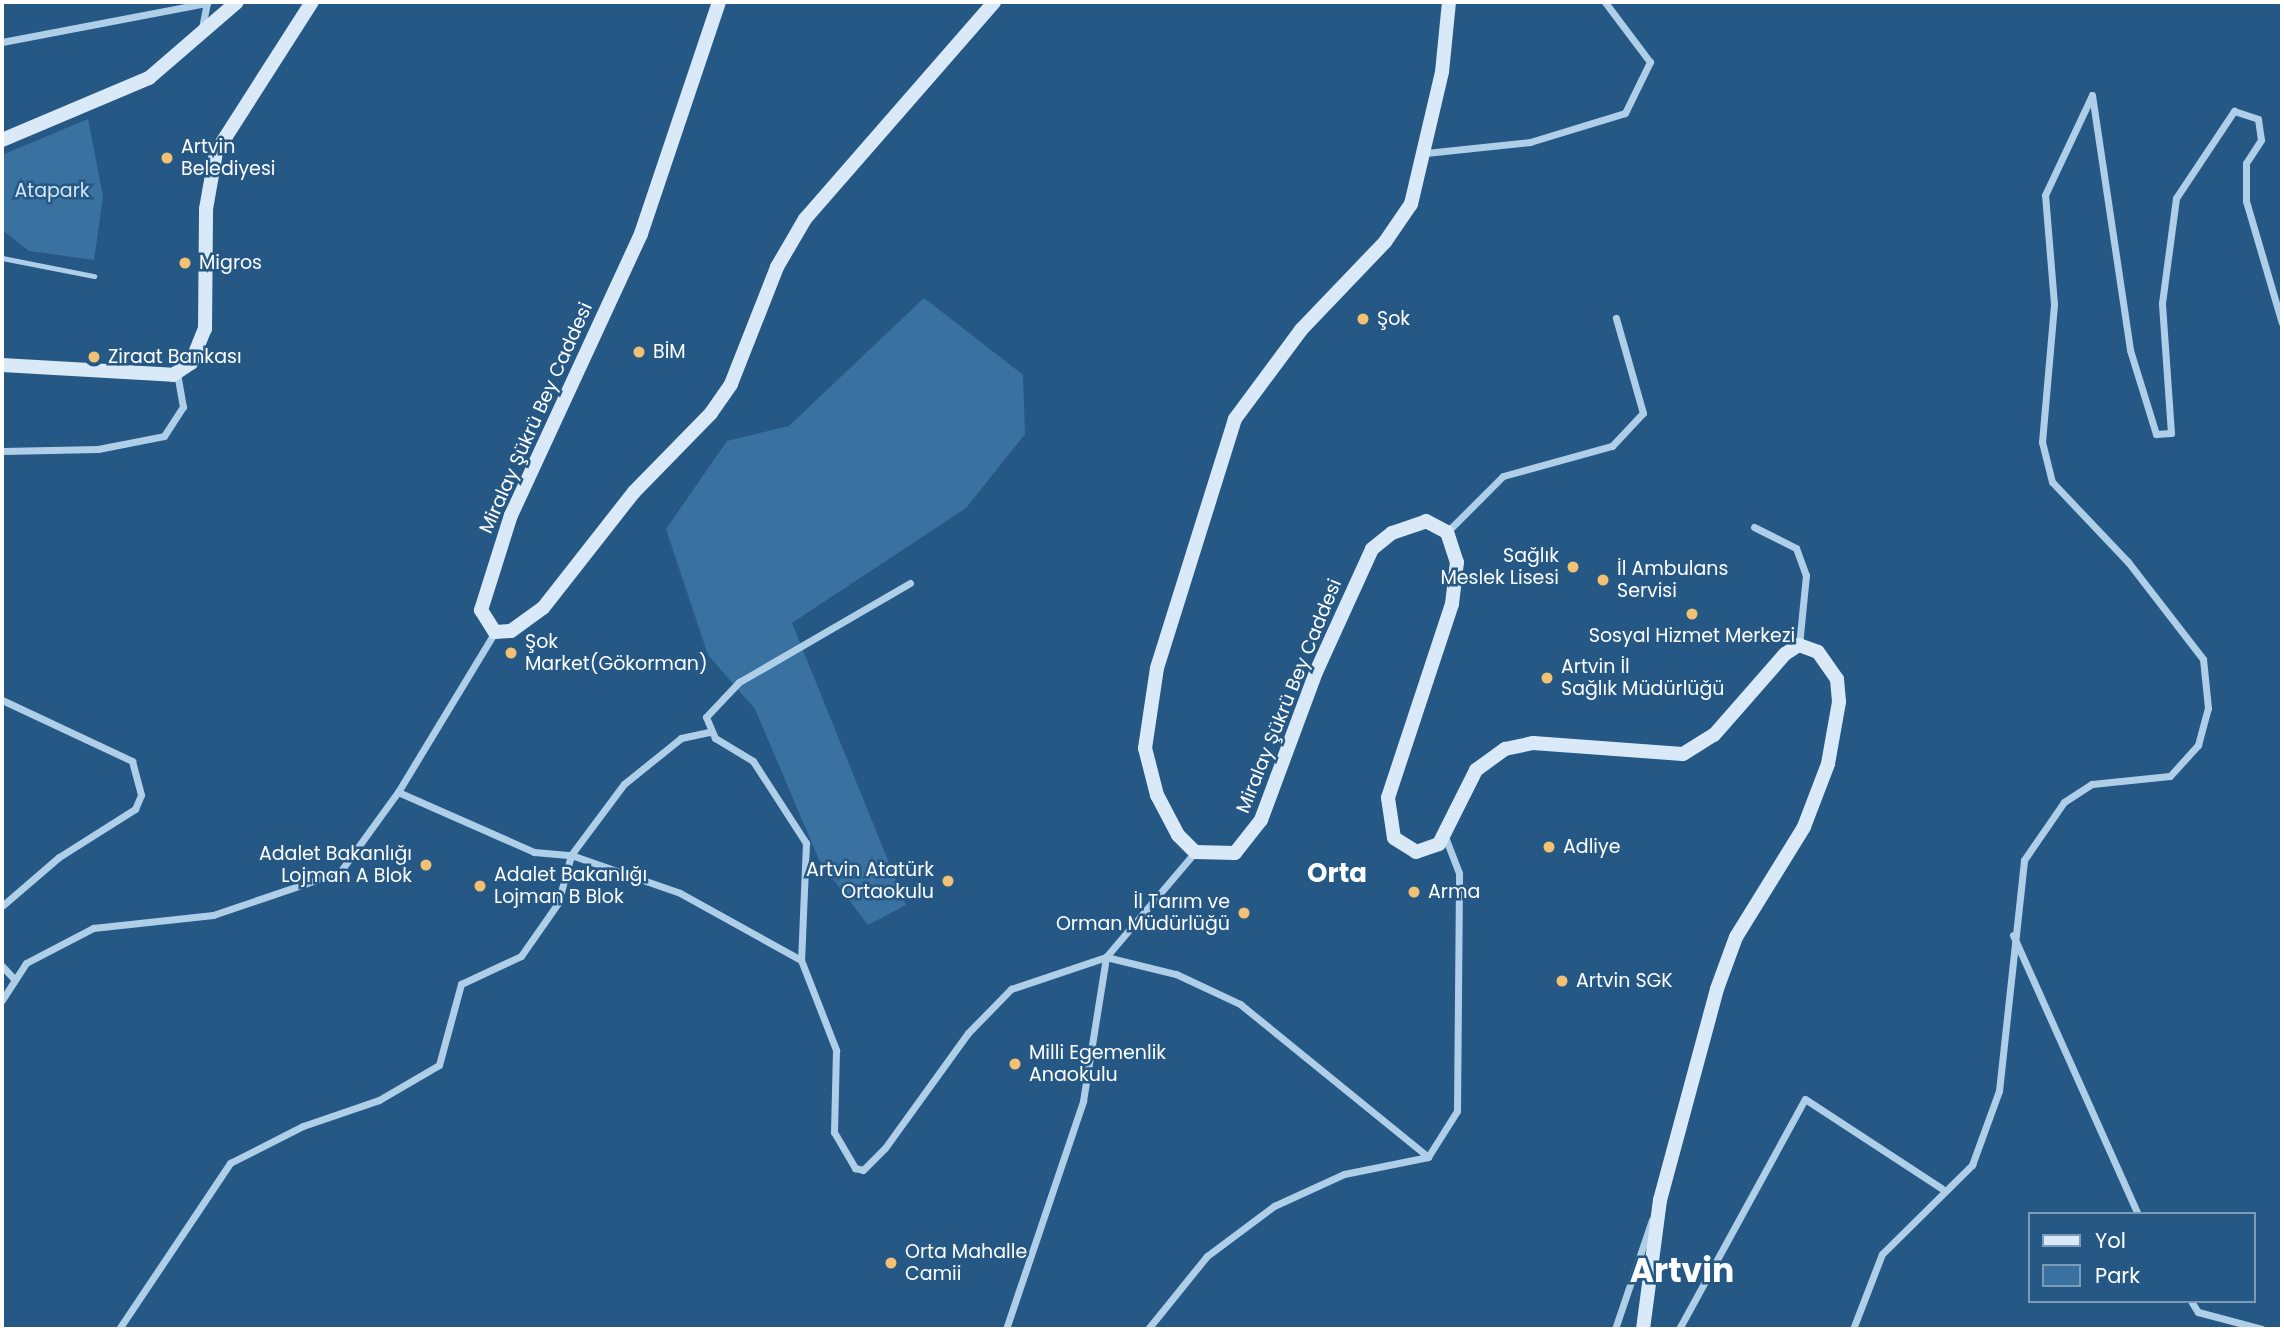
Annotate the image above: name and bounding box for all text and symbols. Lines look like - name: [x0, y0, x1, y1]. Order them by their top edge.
- place label: Artvin Belediyesi: [181, 136, 275, 180]
- marker: Artvin Belediyesi: [159, 150, 175, 166]
- park label: Atapark: [14, 180, 90, 202]
- place label: Migros: [199, 252, 262, 274]
- marker: Migros: [177, 255, 193, 271]
- street label: Miralay Şükrü Bey Caddesi: [475, 299, 597, 537]
- place label: Şok: [1377, 308, 1410, 330]
- marker: Şok: [1355, 311, 1371, 327]
- place label: BİM: [653, 341, 686, 363]
- marker: BİM: [631, 344, 647, 360]
- place label: Ziraat Bankası: [108, 346, 242, 368]
- marker: Ziraat Bankası: [86, 349, 102, 365]
- place label: Sağlık Meslek Lisesi: [1440, 545, 1559, 589]
- place label: İl Ambulans Servisi: [1617, 558, 1728, 602]
- marker: Sağlık Meslek Lisesi: [1565, 559, 1581, 575]
- marker: İl Ambulans Servisi: [1595, 572, 1611, 588]
- street label: Miralay Şükrü Bey Caddesi: [1232, 576, 1346, 816]
- marker: Sosyal Hizmet Merkezi: [1684, 606, 1700, 622]
- place label: Sosyal Hizmet Merkezi: [1589, 625, 1795, 647]
- place label: Şok Market(Gökorman): [525, 631, 708, 675]
- marker: Şok Market(Gökorman): [503, 645, 519, 661]
- place label: Artvin İl Sağlık Müdürlüğü: [1561, 656, 1724, 700]
- marker: Artvin İl Sağlık Müdürlüğü: [1539, 670, 1555, 686]
- place label: Adliye: [1563, 836, 1620, 858]
- marker: Adliye: [1541, 839, 1557, 855]
- place label: Adalet Bakanlığı Lojman A Blok: [259, 843, 412, 887]
- marker: Adalet Bakanlığı Lojman A Blok: [418, 857, 434, 873]
- district label: Orta: [1307, 858, 1367, 890]
- place label: Artvin Atatürk Ortaokulu: [806, 859, 934, 903]
- place label: Adalet Bakanlığı Lojman B Blok: [494, 864, 647, 908]
- marker: Artvin Atatürk Ortaokulu: [940, 873, 956, 889]
- marker: Adalet Bakanlığı Lojman B Blok: [472, 878, 488, 894]
- place label: Arma: [1428, 881, 1480, 903]
- marker: Arma: [1406, 884, 1422, 900]
- place label: İl Tarım ve Orman Müdürlüğü: [1056, 891, 1230, 935]
- marker: İl Tarım ve Orman Müdürlüğü: [1236, 905, 1252, 921]
- place label: Artvin SGK: [1576, 970, 1673, 992]
- marker: Artvin SGK: [1554, 973, 1570, 989]
- place label: Milli Egemenlik Anaokulu: [1029, 1042, 1166, 1086]
- marker: Milli Egemenlik Anaokulu: [1007, 1056, 1023, 1072]
- legend: [2028, 1212, 2256, 1303]
- text: Yol: [2095, 1226, 2126, 1255]
- place label: Orta Mahalle Camii: [905, 1241, 1027, 1285]
- district label: Artvin: [1630, 1251, 1734, 1291]
- marker: Orta Mahalle Camii: [883, 1255, 899, 1271]
- text: Park: [2095, 1261, 2140, 1290]

